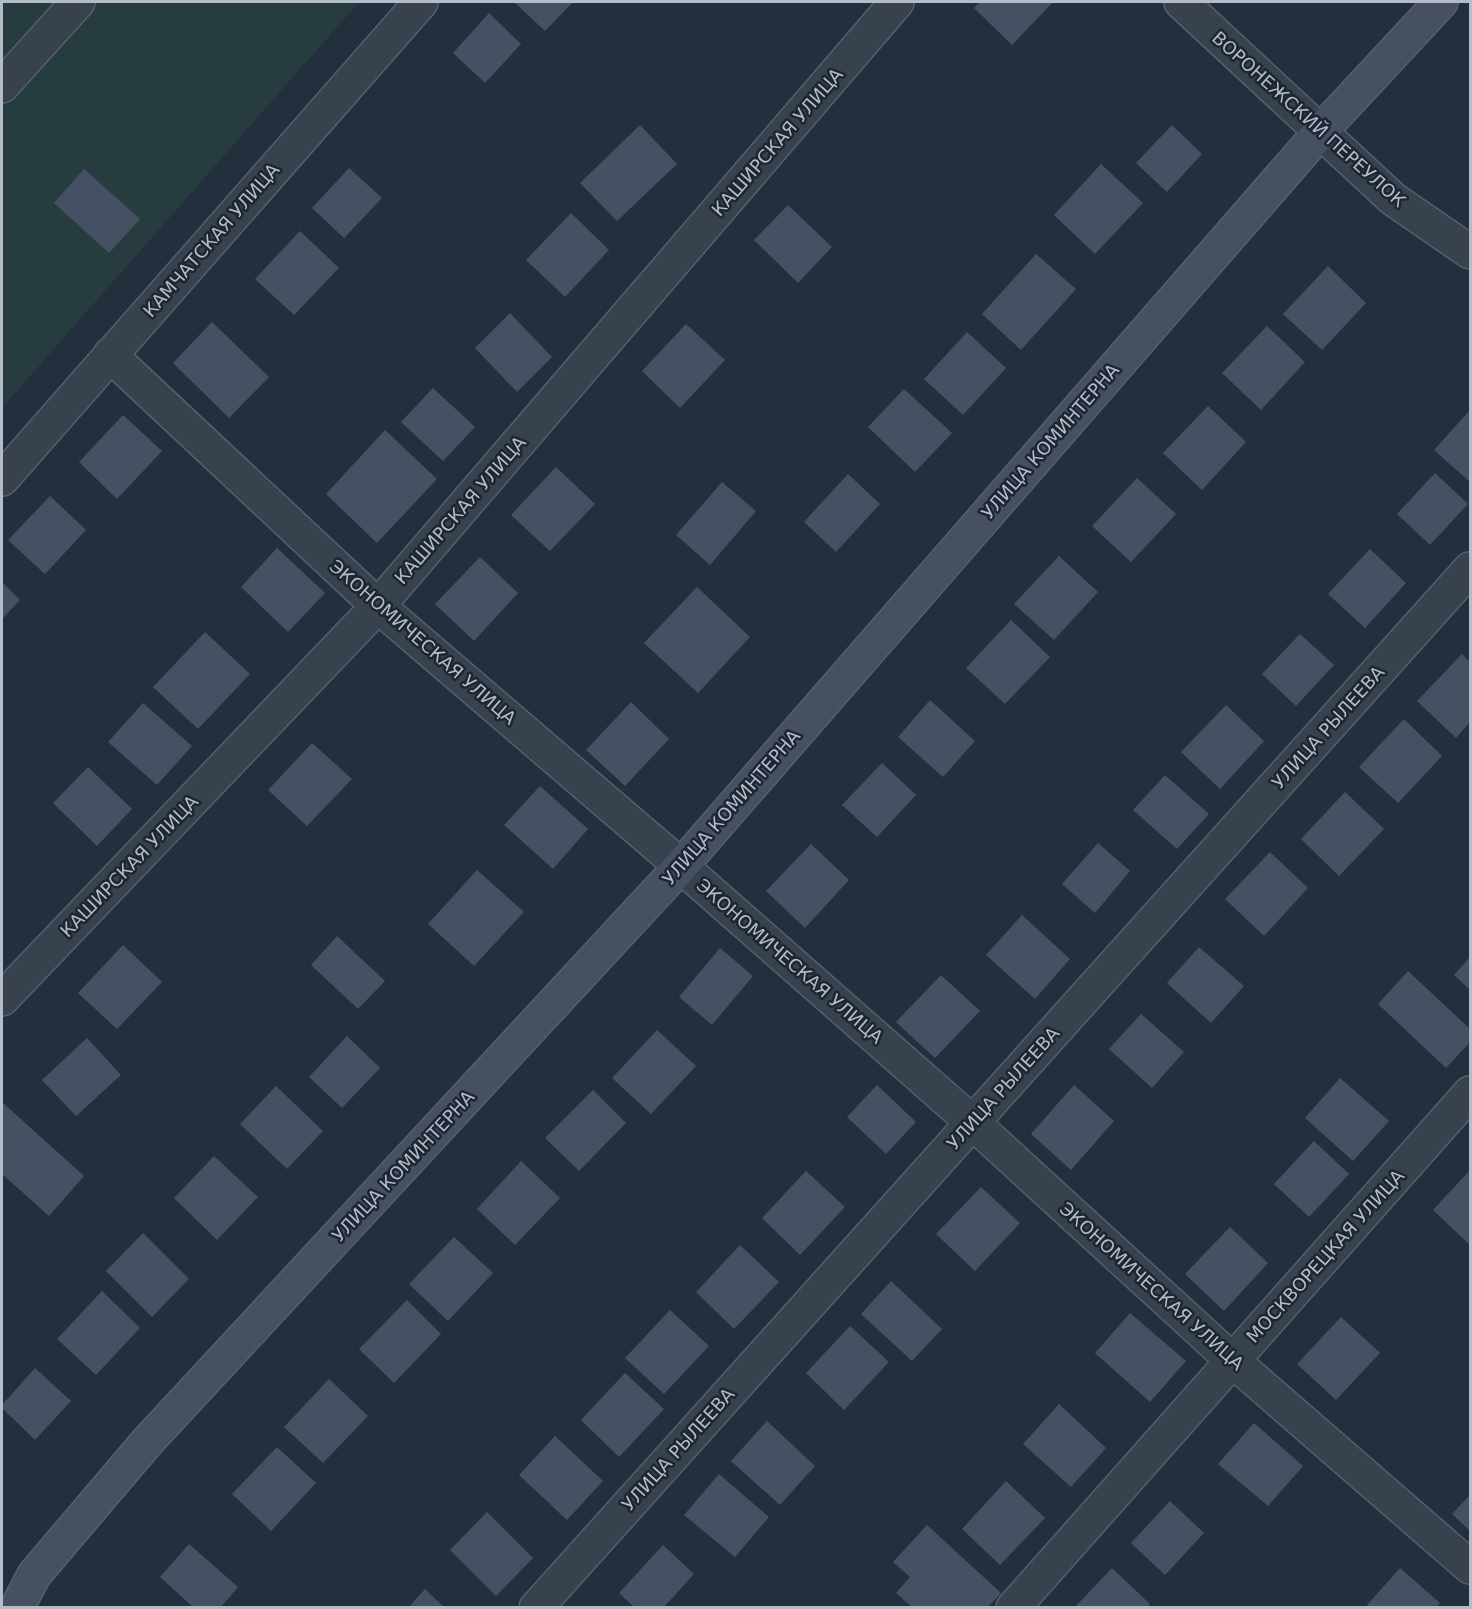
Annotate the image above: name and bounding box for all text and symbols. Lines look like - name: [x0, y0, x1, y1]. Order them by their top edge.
- street label: ВОРОНЕЖСКИЙ ПЕРЕУЛОК: [1208, 27, 1410, 211]
- street label: КАШИРСКАЯ УЛИЦА: [707, 63, 847, 220]
- street label: КАМЧАТСКАЯ УЛИЦА: [139, 158, 284, 321]
- street label: УЛИЦА КОМИНТЕРНА: [977, 359, 1123, 523]
- street label: КАШИРСКАЯ УЛИЦА: [390, 431, 530, 588]
- street label: ЭКОНОМИЧЕСКАЯ УЛИЦА: [326, 555, 521, 729]
- street label: УЛИЦА РЫЛЕЕВА: [1267, 661, 1389, 793]
- street label: УЛИЦА КОМИНТЕРНА: [658, 725, 804, 889]
- street label: КАШИРСКАЯ УЛИЦА: [56, 790, 203, 941]
- street label: ЭКОНОМИЧЕСКАЯ УЛИЦА: [693, 874, 888, 1048]
- street label: УЛИЦА РЫЛЕЕВА: [942, 1022, 1064, 1154]
- street label: УЛИЦА КОМИНТЕРНА: [328, 1086, 479, 1246]
- street label: МОСКВОРЕЦКАЯ УЛИЦА: [1242, 1165, 1409, 1347]
- street label: ЭКОНОМИЧЕСКАЯ УЛИЦА: [1056, 1198, 1249, 1375]
- street label: УЛИЦА РЫЛЕЕВА: [617, 1383, 739, 1515]

